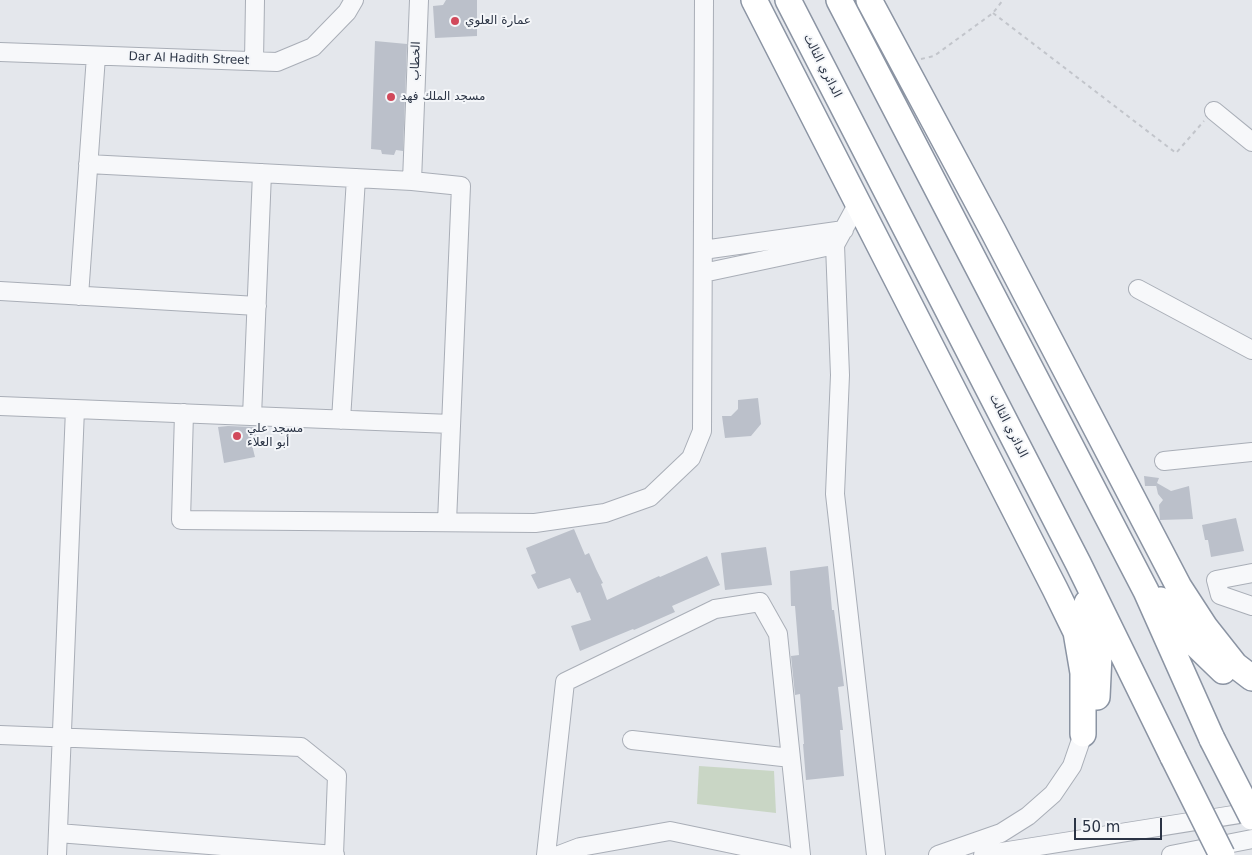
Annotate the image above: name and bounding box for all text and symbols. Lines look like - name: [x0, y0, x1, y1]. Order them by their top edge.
- place label: عمارة العلوي: [465, 14, 531, 28]
- marker: عمارة العلوي: [449, 15, 461, 27]
- street label: الدائري الثالث: [800, 32, 844, 100]
- street label: الخطاب: [408, 41, 424, 81]
- street label: Dar Al Hadith Street: [128, 50, 250, 68]
- place label: مسجد الملك فهد: [401, 90, 485, 104]
- marker: مسجد الملك فهد: [385, 91, 397, 103]
- street label: الدائري الثالث: [986, 392, 1030, 460]
- place label: مسجد علي أبو العلاء: [247, 422, 303, 450]
- marker: مسجد علي أبو العلاء: [231, 430, 243, 442]
- scale bar: [1077, 808, 1164, 840]
- text: 50 m: [1082, 818, 1120, 836]

